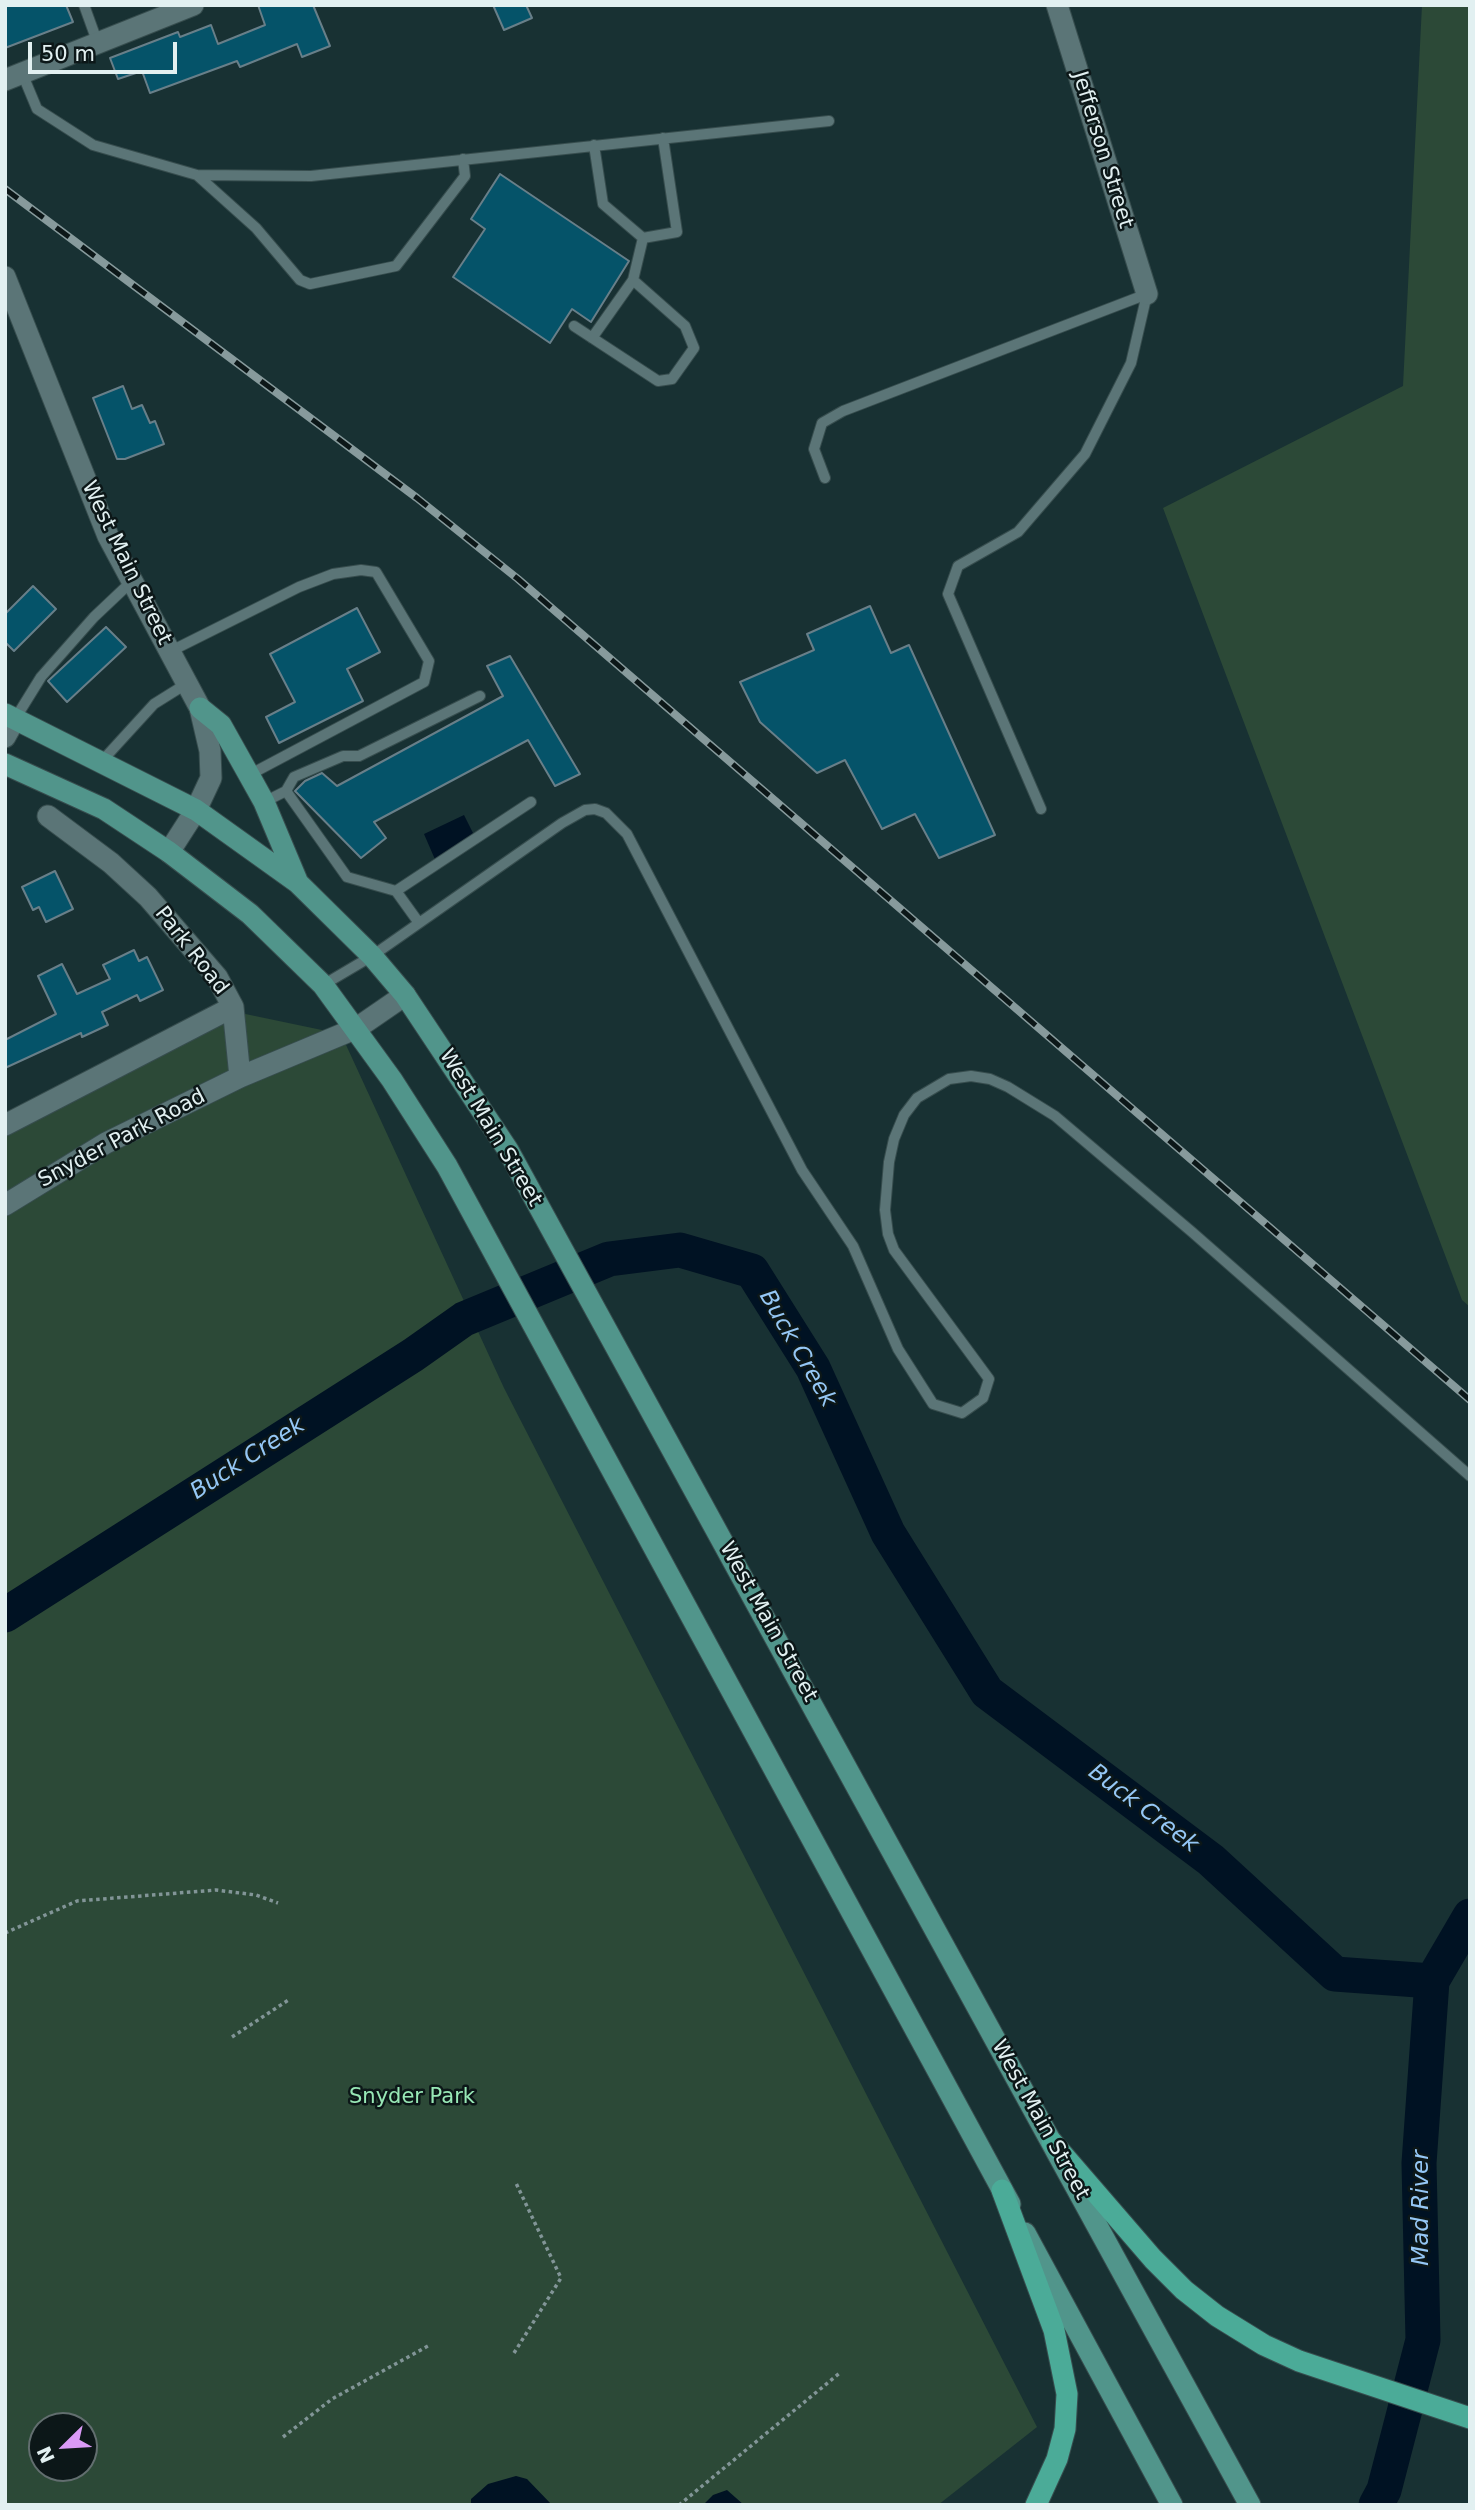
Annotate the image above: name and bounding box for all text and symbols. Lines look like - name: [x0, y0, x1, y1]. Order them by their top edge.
- scale bar: [32, 28, 180, 72]
- text: 50 m: [41, 42, 95, 66]
- street label: Jefferson Street: [1066, 69, 1138, 231]
- street label: West Main Street: [75, 477, 177, 649]
- street label: Park Road: [149, 902, 233, 1000]
- street label: West Main Street: [433, 1045, 547, 1211]
- street label: Snyder Park Road: [34, 1084, 210, 1194]
- water label: Buck Creek: [752, 1285, 842, 1413]
- water label: Buck Creek: [186, 1412, 310, 1506]
- street label: West Main Street: [714, 1538, 822, 1706]
- water label: Buck Creek: [1082, 1759, 1204, 1859]
- street label: West Main Street: [986, 2036, 1094, 2204]
- park label: Snyder Park: [349, 2085, 475, 2111]
- water label: Mad River: [1408, 2150, 1436, 2266]
- north arrow: [28, 2412, 98, 2482]
- text: N: [32, 2443, 59, 2466]

